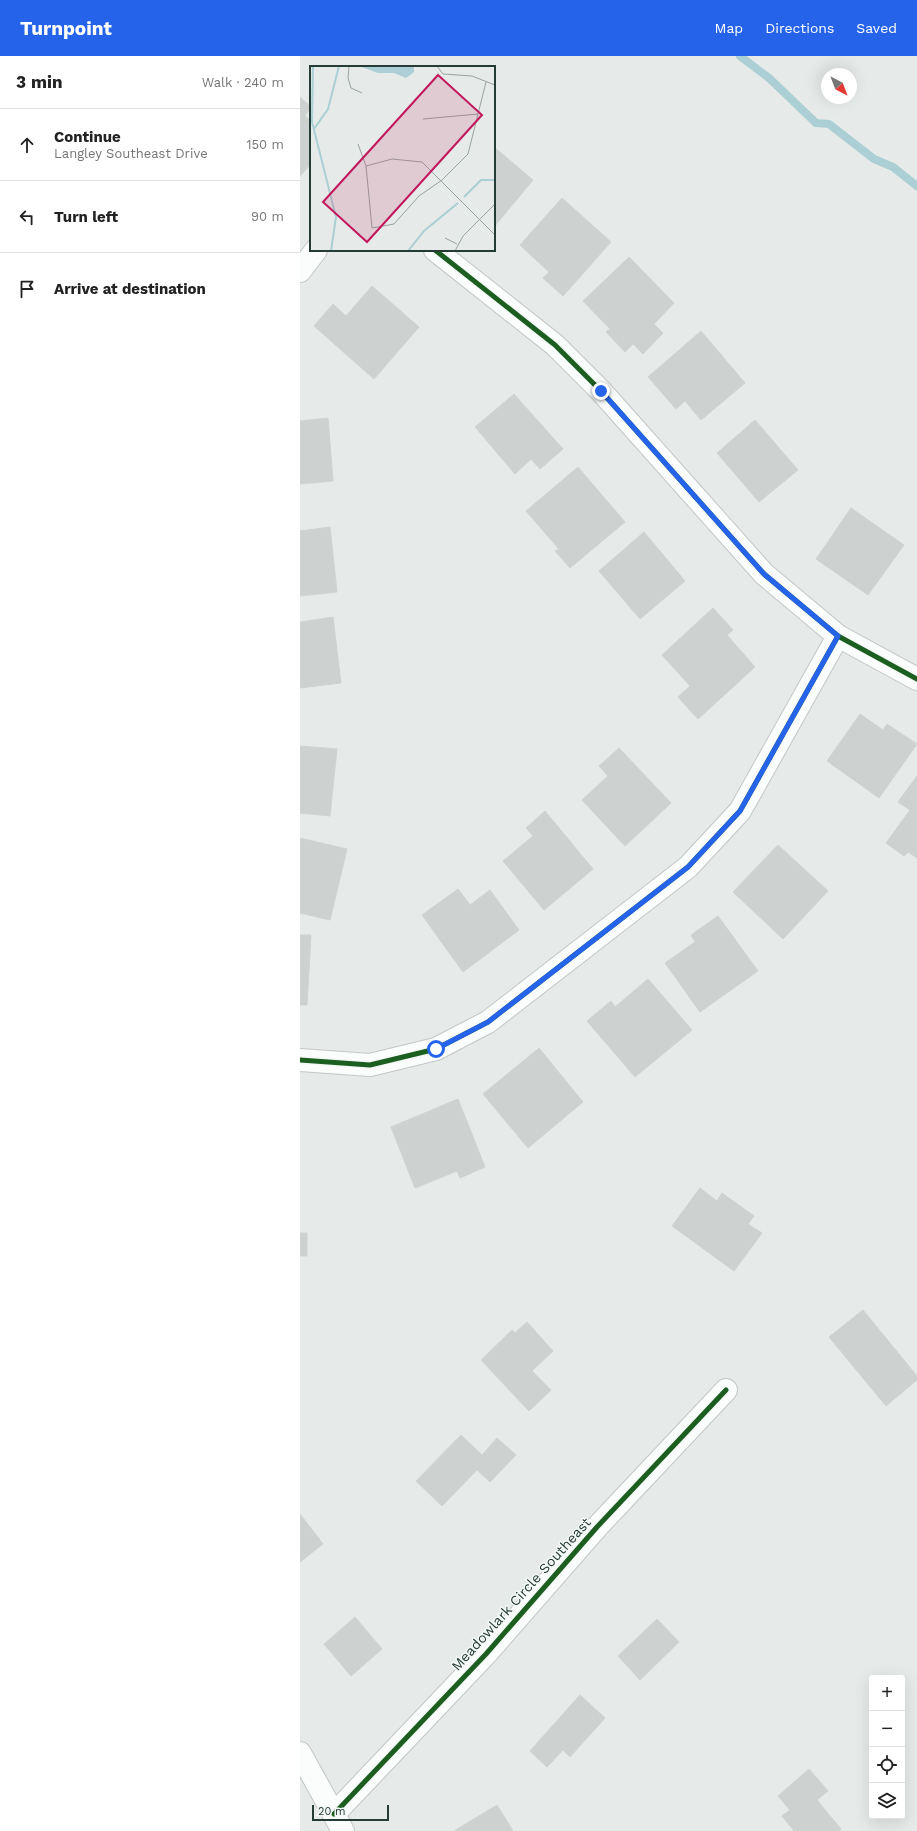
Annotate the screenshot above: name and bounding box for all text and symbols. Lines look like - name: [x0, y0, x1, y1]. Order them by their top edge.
- text: Turnpoint: [20, 17, 112, 40]
- text: Map: [715, 20, 743, 36]
- text: Directions: [765, 20, 834, 36]
- text: Saved: [856, 20, 897, 36]
- inset map: [310, 66, 495, 251]
- north arrow: [821, 68, 857, 104]
- text: 3 min: [16, 72, 62, 92]
- text: Walk · 240 m: [202, 75, 284, 90]
- text: Continue: [54, 128, 121, 146]
- icon: ahead: [16, 134, 38, 156]
- text: 150 m: [246, 137, 284, 152]
- text: Langley Southeast Drive: [54, 146, 208, 161]
- icon: left: [16, 206, 38, 228]
- text: Turn left: [54, 208, 118, 226]
- text: 90 m: [251, 209, 284, 224]
- icon: arrive: [16, 278, 38, 300]
- text: Arrive at destination: [54, 280, 206, 298]
- route end: [592, 382, 610, 400]
- route start: [427, 1040, 445, 1058]
- street label: Meadowlark Circle Southeast: [448, 1514, 594, 1674]
- map controls: [869, 1675, 905, 1819]
- button: +: [869, 1675, 905, 1711]
- button: −: [869, 1711, 905, 1747]
- button: locate: [869, 1747, 905, 1783]
- button: layers: [869, 1783, 905, 1819]
- scale bar: [312, 1803, 389, 1822]
- text: 20 m: [318, 1805, 346, 1818]

